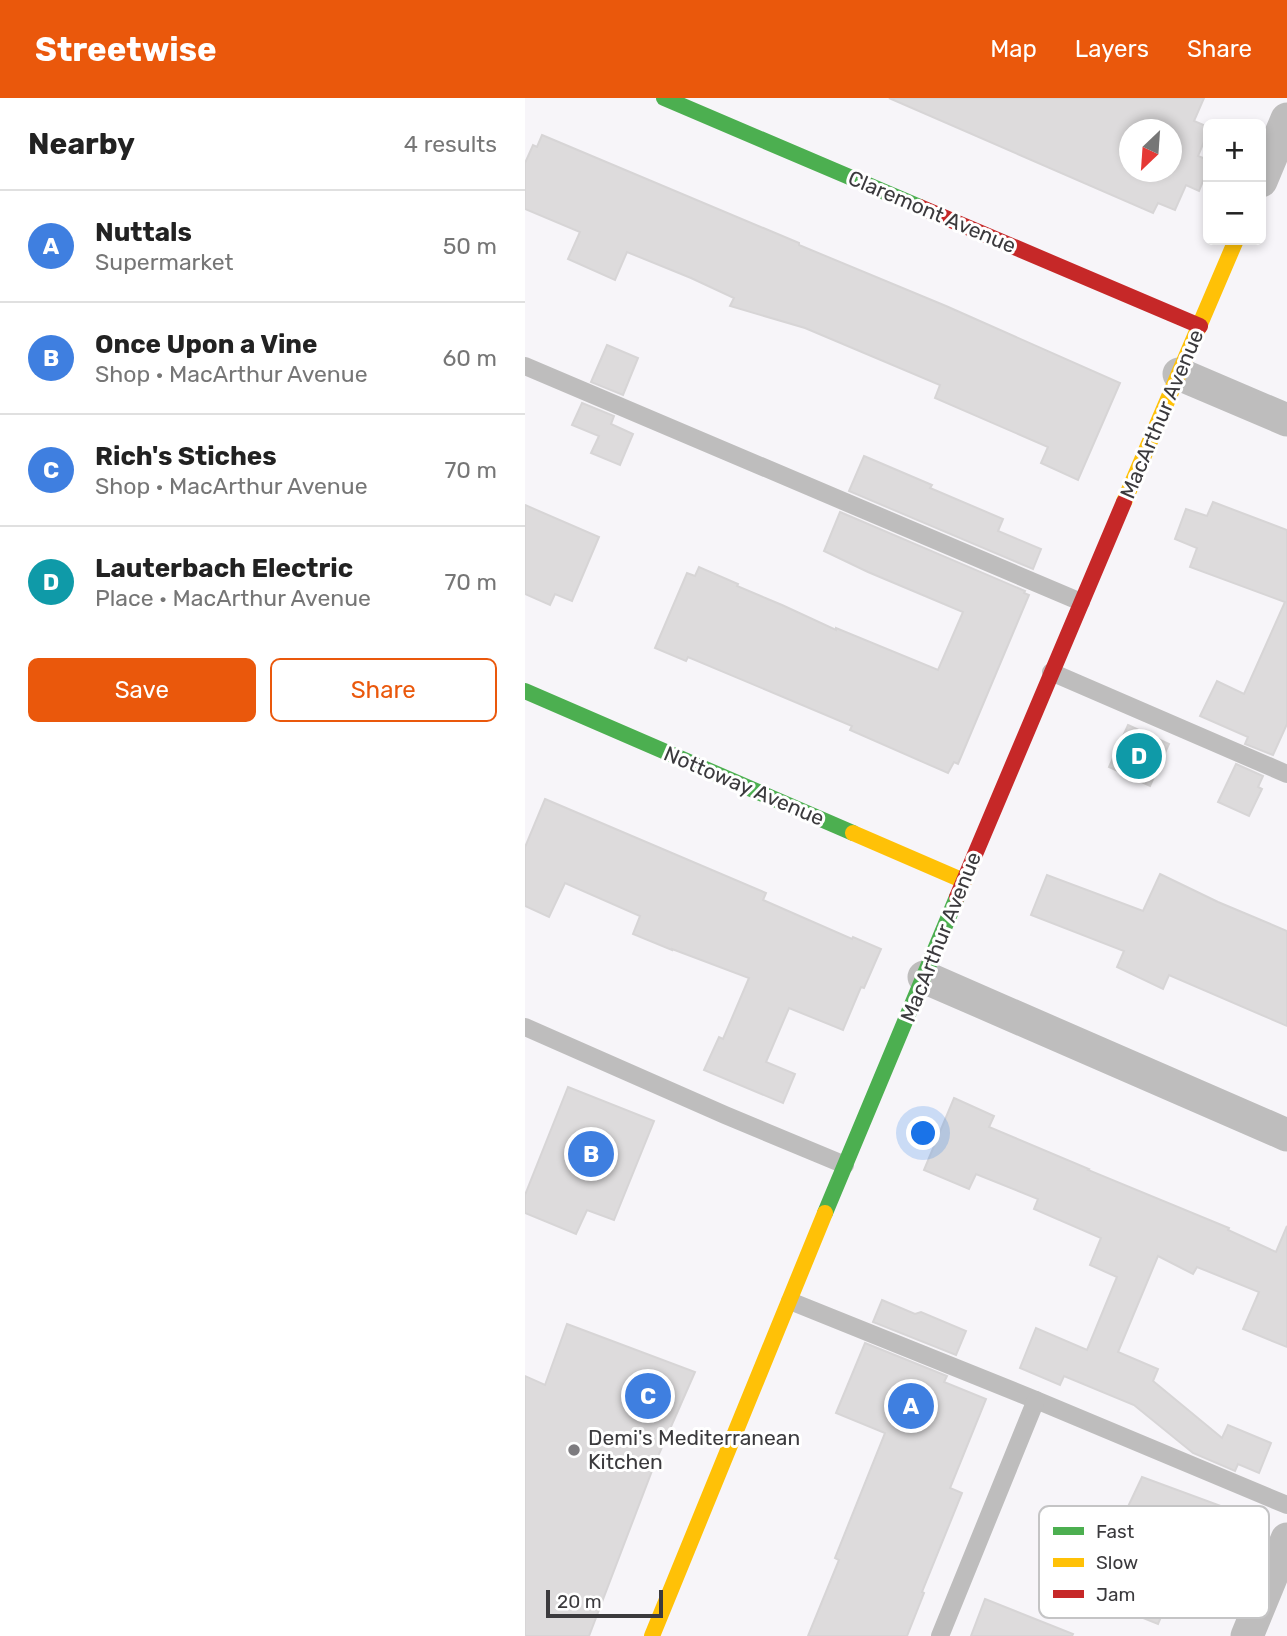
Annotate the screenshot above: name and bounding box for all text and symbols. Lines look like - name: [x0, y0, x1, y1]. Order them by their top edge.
- text: Streetwise: [35, 30, 217, 69]
- text: Map: [990, 35, 1037, 63]
- text: Layers: [1075, 35, 1149, 63]
- text: Share: [1187, 35, 1252, 63]
- north arrow: [1119, 119, 1182, 182]
- map controls: [1203, 119, 1266, 245]
- button: +: [1203, 119, 1266, 182]
- text: Nearby: [28, 126, 135, 162]
- text: 4 results: [404, 130, 497, 158]
- street label: Claremont Avenue: [845, 165, 1020, 258]
- button: −: [1203, 182, 1266, 245]
- text: Nuttals: [95, 217, 192, 248]
- text: A: [43, 232, 59, 260]
- text: 50 m: [443, 232, 497, 260]
- text: Supermarket: [95, 248, 233, 276]
- street label: MacArthur Avenue: [1115, 326, 1208, 502]
- text: Once Upon a Vine: [95, 329, 318, 360]
- text: B: [43, 344, 59, 372]
- text: 60 m: [442, 344, 497, 372]
- text: Shop · MacArthur Avenue: [95, 360, 368, 388]
- text: Rich's Stiches: [95, 441, 277, 472]
- text: C: [43, 456, 59, 484]
- text: 70 m: [445, 456, 497, 484]
- text: Shop · MacArthur Avenue: [95, 472, 368, 500]
- text: Lauterbach Electric: [95, 553, 353, 584]
- text: D: [43, 568, 59, 596]
- text: 70 m: [445, 568, 497, 596]
- text: Place · MacArthur Avenue: [95, 584, 371, 612]
- button: Save: [28, 658, 256, 722]
- button: Share: [270, 658, 497, 722]
- pin: D: [1116, 730, 1162, 782]
- street label: Nottoway Avenue: [660, 740, 828, 831]
- street label: MacArthur Avenue: [895, 848, 986, 1025]
- your location: [906, 1116, 940, 1150]
- pin: B: [568, 1128, 614, 1180]
- pin: C: [625, 1370, 671, 1422]
- pin: A: [888, 1380, 934, 1432]
- place label: Demi's Mediterranean Kitchen: [588, 1425, 800, 1474]
- marker: Demi's Mediterranean Kitchen: [566, 1442, 582, 1458]
- legend: [1039, 1506, 1269, 1618]
- text: Fast: [1096, 1520, 1135, 1543]
- text: Slow: [1096, 1551, 1138, 1574]
- text: Jam: [1096, 1583, 1135, 1606]
- scale bar: [546, 1587, 663, 1619]
- text: 20 m: [557, 1590, 602, 1613]

